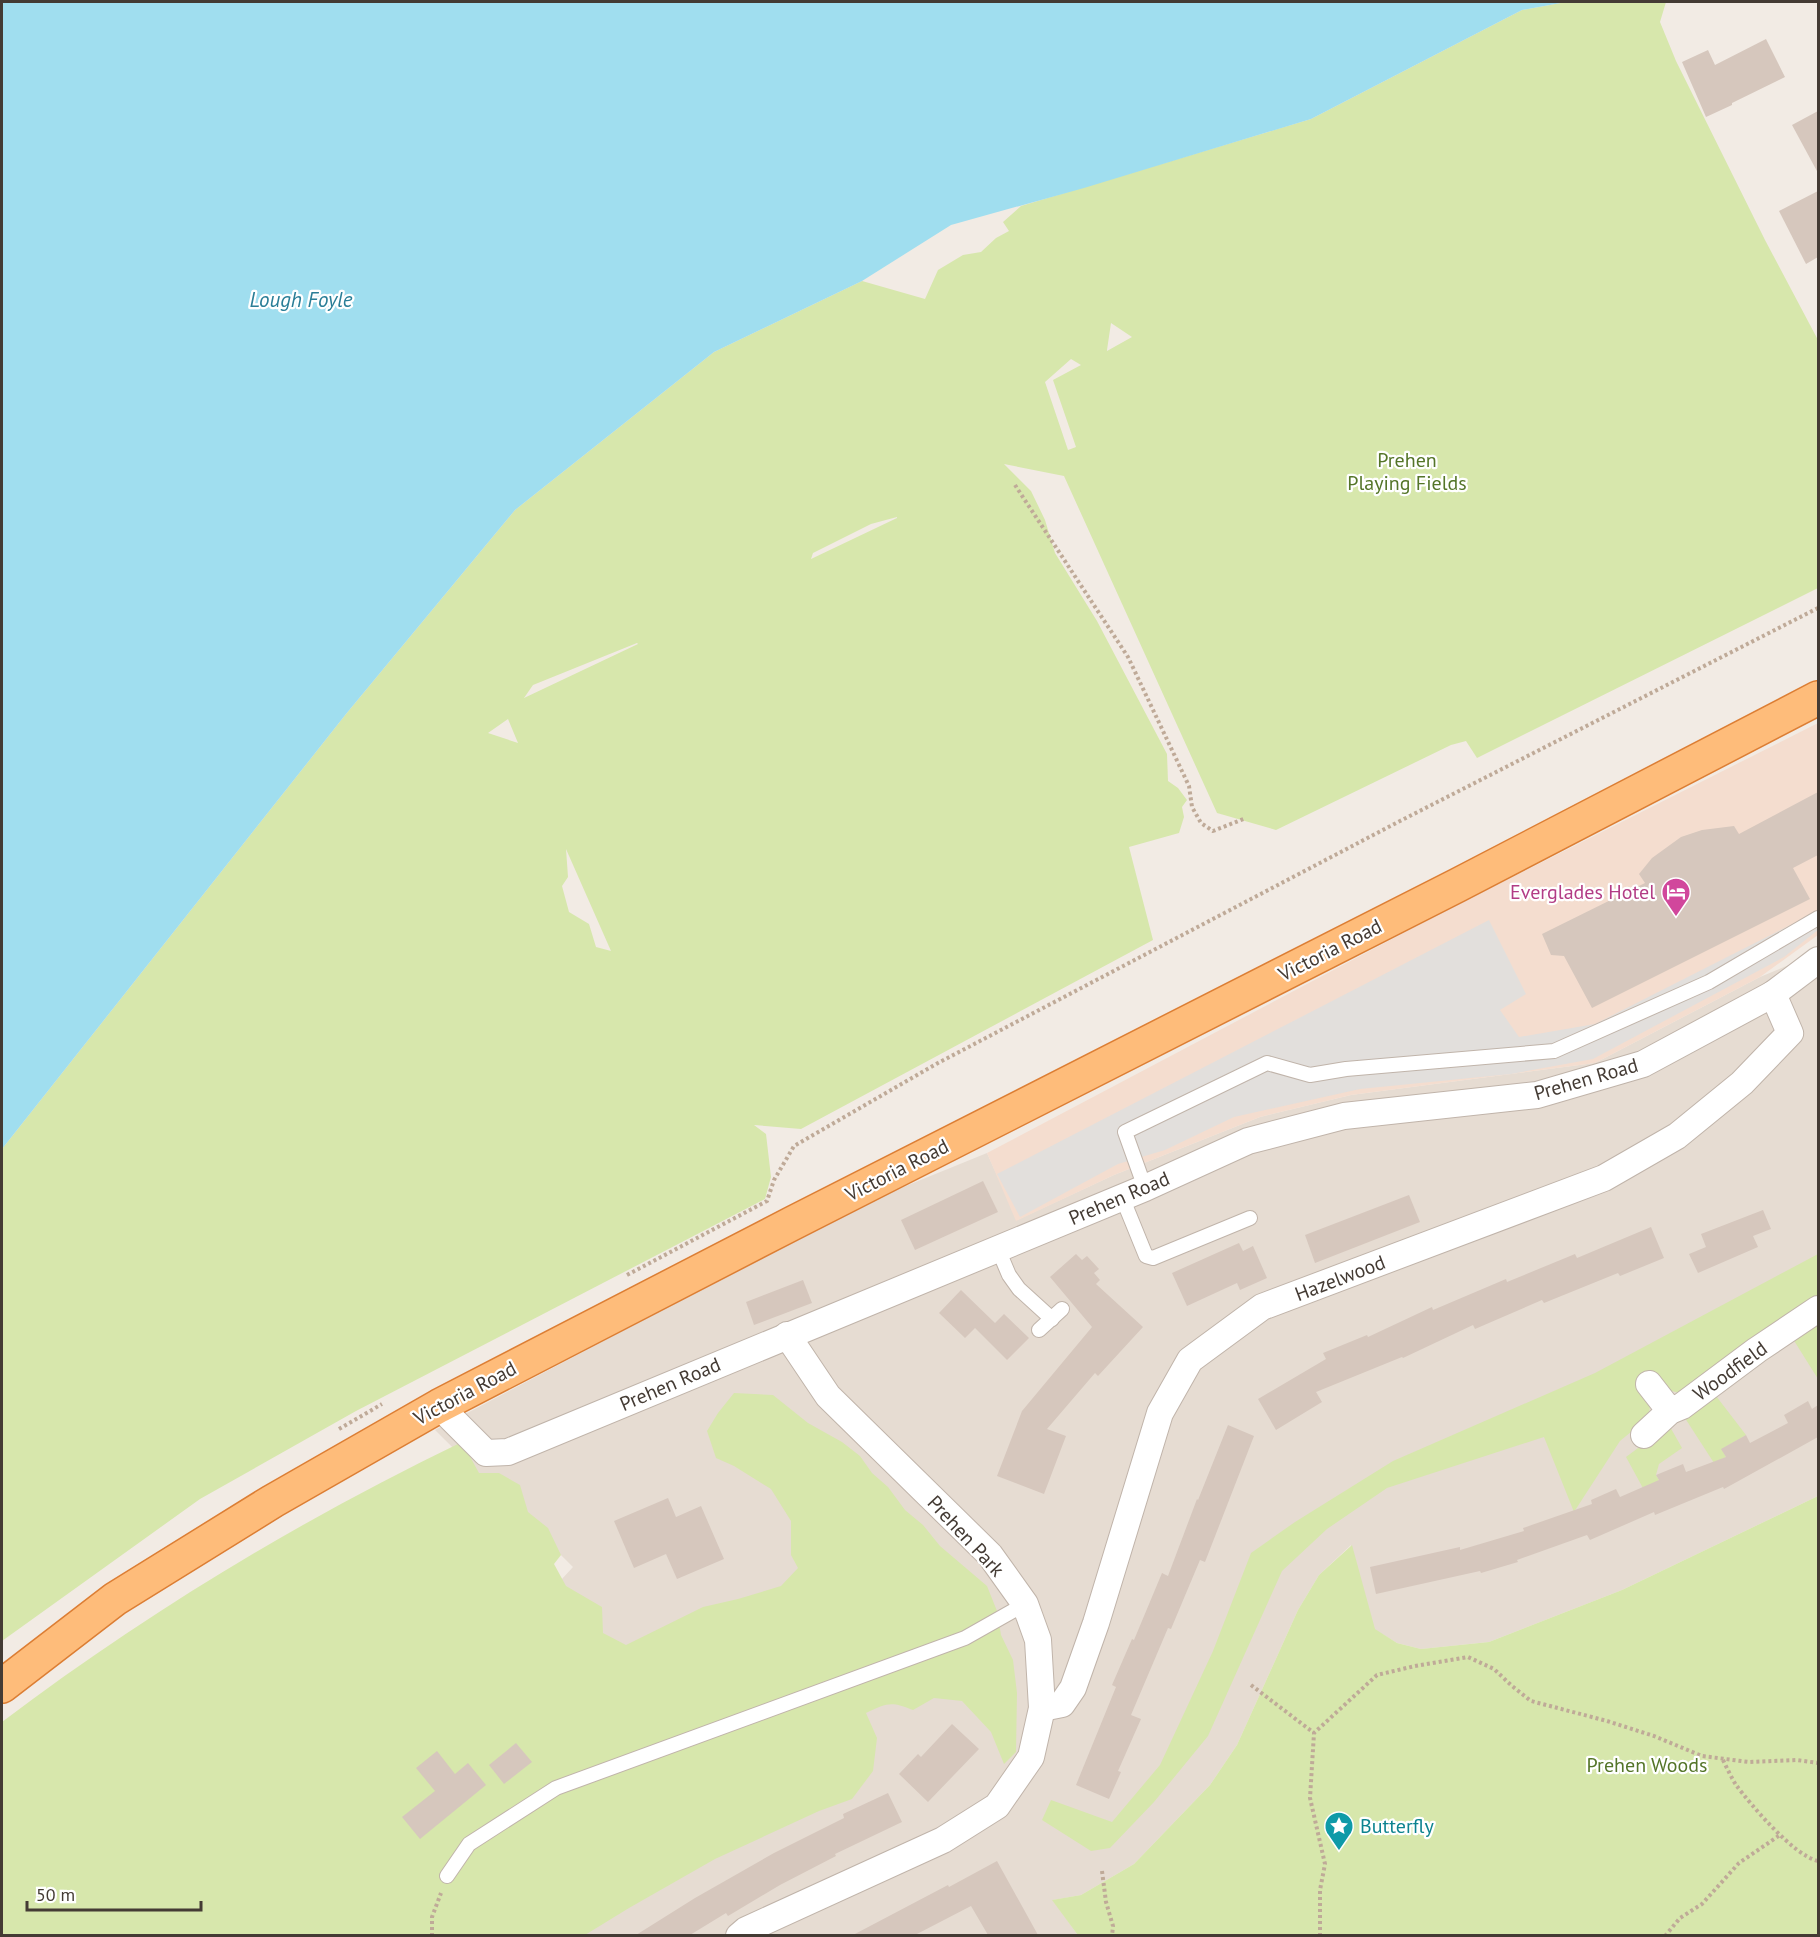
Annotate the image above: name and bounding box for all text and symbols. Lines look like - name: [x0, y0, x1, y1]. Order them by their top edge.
- water label: Lough Foyle: [249, 286, 353, 313]
- park label: Prehen Playing Fields: [1347, 447, 1467, 496]
- hotel icon: Everglades Hotel: [1660, 876, 1692, 918]
- place label: Everglades Hotel: [1510, 879, 1655, 905]
- street label: Victoria Road: [1273, 913, 1386, 988]
- street label: Prehen Road: [1531, 1052, 1641, 1106]
- street label: Victoria Road: [840, 1133, 953, 1208]
- street label: Prehen Road: [1065, 1165, 1173, 1231]
- street label: Hazelwood: [1291, 1249, 1389, 1307]
- street label: Woodfield: [1688, 1335, 1772, 1407]
- street label: Prehen Road: [616, 1351, 724, 1417]
- street label: Victoria Road: [408, 1355, 521, 1431]
- street label: Prehen Park: [922, 1490, 1010, 1582]
- park label: Prehen Woods: [1587, 1752, 1707, 1778]
- place icon: Butterfly: [1323, 1810, 1355, 1852]
- place label: Butterfly: [1360, 1813, 1434, 1839]
- scale bar: [27, 1874, 201, 1912]
- text: 50 m: [36, 1883, 75, 1906]

